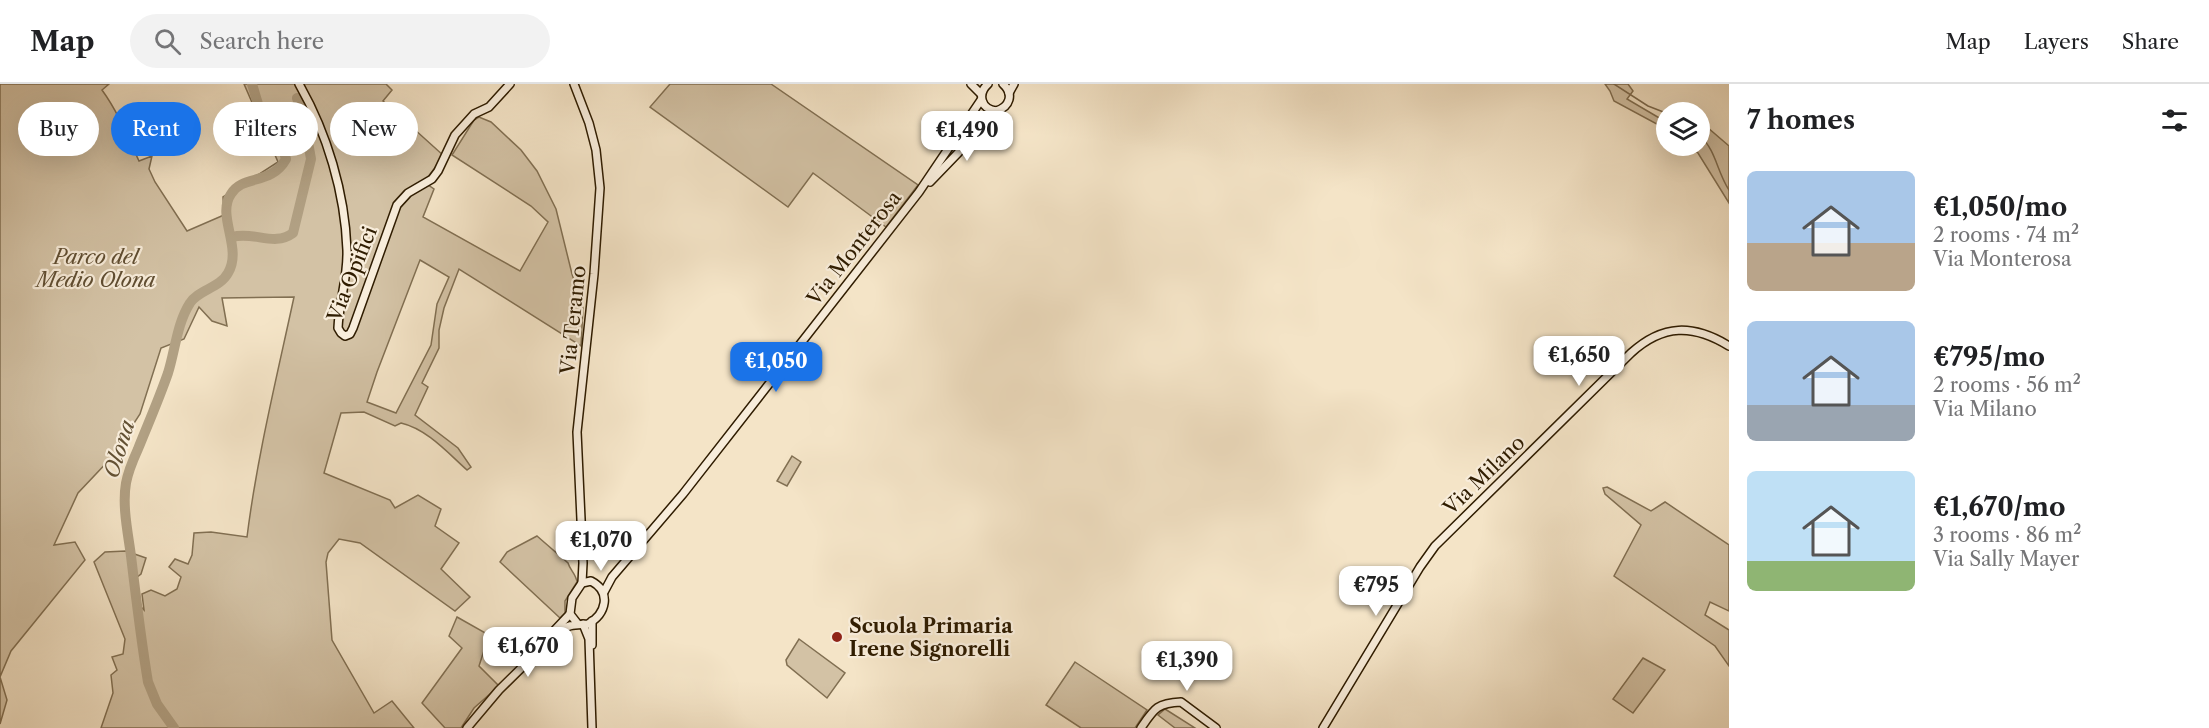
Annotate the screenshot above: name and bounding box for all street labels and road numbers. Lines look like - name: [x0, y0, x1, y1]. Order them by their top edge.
- street label: Via Monterosa: [801, 186, 906, 311]
- street label: Via Opifici: [322, 223, 382, 326]
- street label: Via Teramo: [555, 264, 591, 377]
- street label: Via Milano: [1438, 430, 1530, 520]

